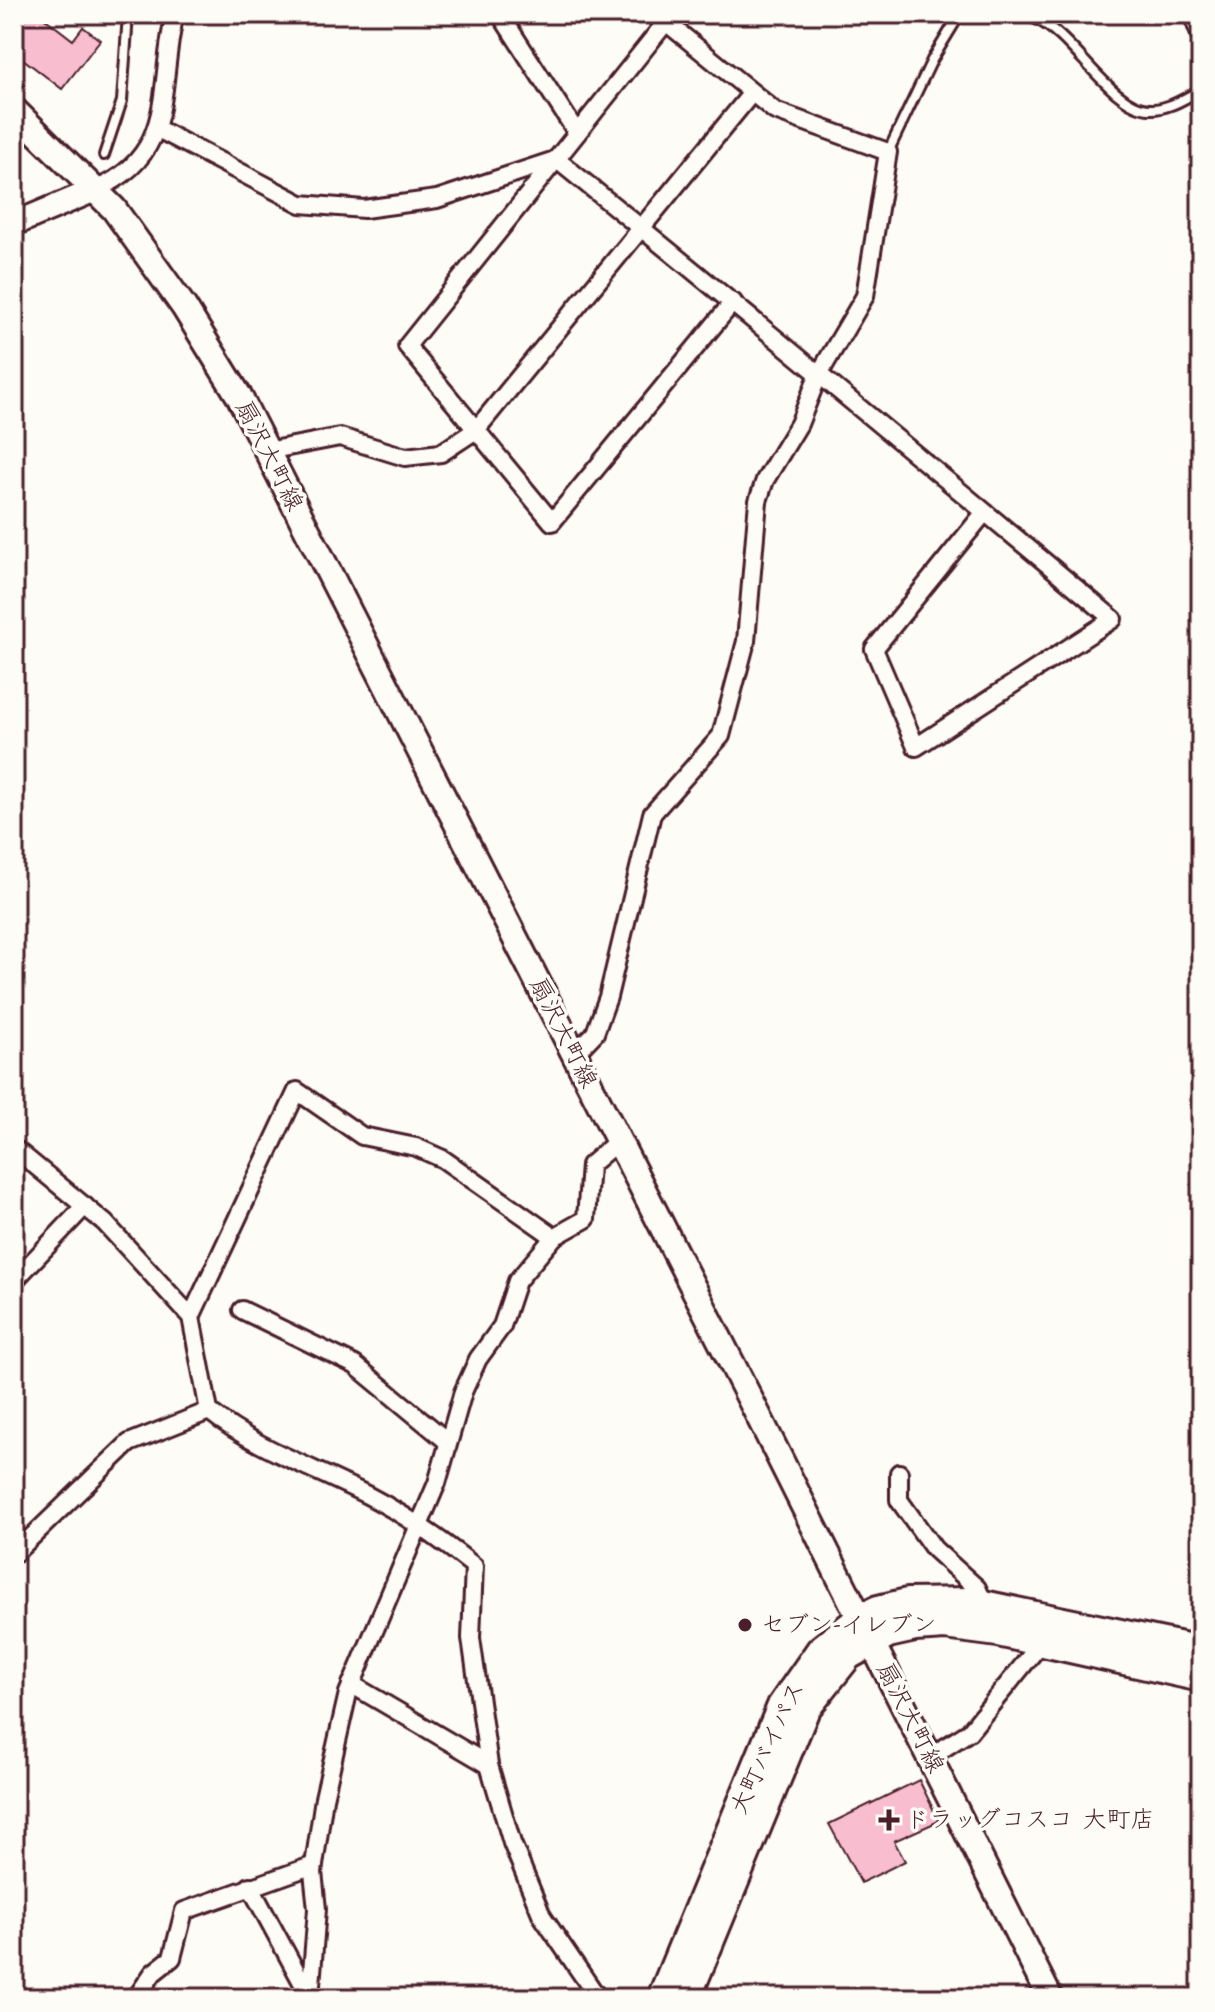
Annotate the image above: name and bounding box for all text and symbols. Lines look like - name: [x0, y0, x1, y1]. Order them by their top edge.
- street label: 扇沢大町線: [227, 395, 311, 517]
- street label: 扇沢大町線: [521, 972, 605, 1094]
- place label: セブン-イレブン: [761, 1608, 936, 1642]
- marker: セブン-イレブン: [736, 1616, 754, 1634]
- street label: 扇沢大町線: [868, 1657, 952, 1779]
- street label: 大町バイパス: [722, 1676, 814, 1820]
- place label: ドラッグコスコ 大町店: [905, 1803, 1155, 1837]
- marker: ドラッグコスコ 大町店: [880, 1811, 898, 1829]

